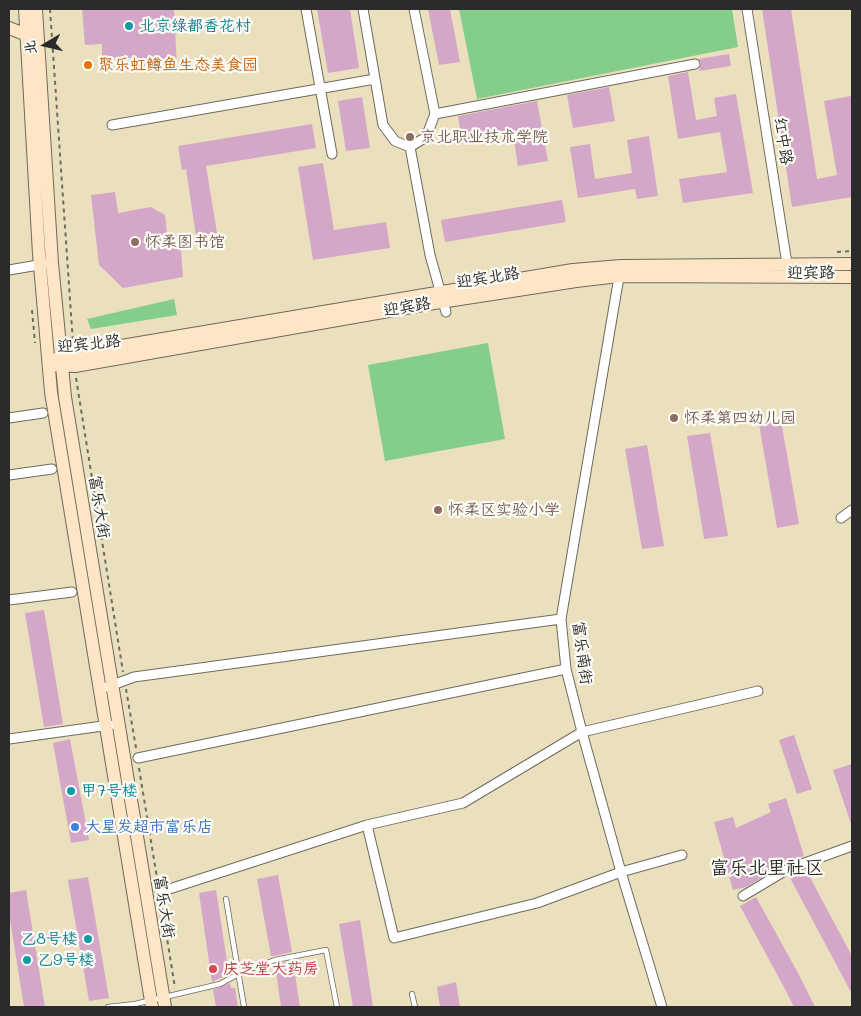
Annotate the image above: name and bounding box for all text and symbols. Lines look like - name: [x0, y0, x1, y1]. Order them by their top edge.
- place label: 北京绿都香花村: [139, 16, 251, 36]
- north arrow: [20, 20, 70, 70]
- marker: 北京绿都香花村: [123, 20, 135, 32]
- text: 北: [19, 39, 40, 56]
- place label: 聚乐虹鳟鱼生态美食园: [98, 55, 258, 75]
- marker: 聚乐虹鳟鱼生态美食园: [82, 59, 94, 71]
- street label: 红中路: [770, 116, 796, 166]
- place label: 京北职业技术学院: [420, 127, 548, 147]
- marker: 京北职业技术学院: [404, 131, 416, 143]
- place label: 怀柔图书馆: [145, 232, 225, 252]
- marker: 怀柔图书馆: [129, 236, 141, 248]
- street label: 迎宾路: [787, 263, 835, 283]
- street label: 迎宾北路: [455, 264, 521, 292]
- street label: 迎宾路: [382, 293, 432, 321]
- street label: 迎宾北路: [56, 331, 122, 357]
- place label: 怀柔第四幼儿园: [684, 408, 796, 428]
- marker: 怀柔第四幼儿园: [668, 412, 680, 424]
- street label: 富乐大街: [85, 474, 113, 540]
- place label: 怀柔区实验小学: [448, 500, 560, 520]
- marker: 怀柔区实验小学: [432, 504, 444, 516]
- street label: 富乐南街: [568, 620, 596, 686]
- place label: 甲7号楼: [81, 781, 138, 801]
- marker: 甲7号楼: [65, 785, 77, 797]
- place label: 大星发超市富乐店: [85, 817, 213, 837]
- marker: 大星发超市富乐店: [69, 821, 81, 833]
- district label: 富乐北里社区: [710, 857, 824, 879]
- street label: 富乐大街: [150, 874, 178, 940]
- place label: 乙8号楼: [20, 929, 78, 949]
- marker: 乙8号楼: [82, 933, 94, 945]
- place label: 乙9号楼: [37, 950, 94, 970]
- marker: 乙9号楼: [21, 954, 33, 966]
- place label: 庆芝堂大药房: [223, 959, 319, 979]
- marker: 庆芝堂大药房: [207, 963, 219, 975]

